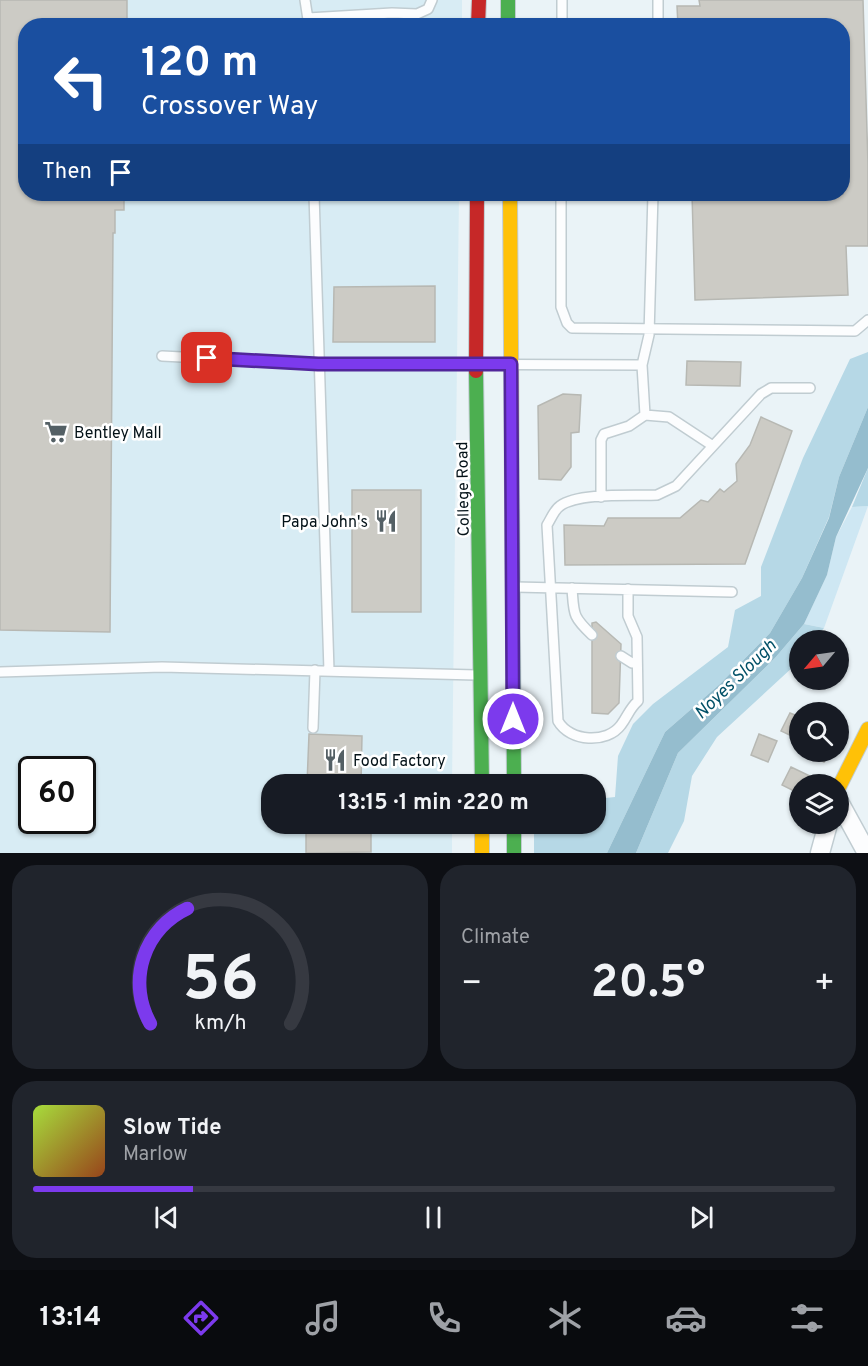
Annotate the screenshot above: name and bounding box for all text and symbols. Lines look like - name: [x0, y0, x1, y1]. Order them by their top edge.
- text: 120 m: [141, 38, 258, 91]
- icon: left: [42, 42, 120, 120]
- text: Crossover Way: [141, 90, 318, 124]
- icon: arrive: [104, 156, 137, 189]
- text: Then: [42, 159, 92, 186]
- pin: [181, 332, 232, 383]
- icon: arrive: [190, 341, 223, 374]
- supermarket icon: Bentley Mall: [43, 419, 69, 445]
- place label: Bentley Mall: [74, 424, 162, 444]
- street label: College Road: [453, 441, 475, 537]
- restaurant icon: Papa John's: [373, 508, 399, 534]
- place label: Papa John's: [281, 513, 368, 533]
- north arrow: [789, 630, 849, 690]
- map controls: [789, 630, 849, 834]
- water label: Noyes Slough: [690, 635, 782, 725]
- position arrow: [481, 687, 545, 751]
- button: search: [789, 702, 849, 762]
- restaurant icon: Food Factory: [322, 747, 348, 773]
- place label: Food Factory: [353, 752, 446, 772]
- speed limit sign: 60: [18, 756, 96, 834]
- button: layers: [789, 774, 849, 834]
- text: 13:15 · 1 min · 220 m: [338, 790, 529, 817]
- text: Climate: [461, 925, 530, 951]
- text: 56: [182, 943, 258, 1022]
- text: 20.5°: [591, 956, 705, 1013]
- text: −: [461, 964, 482, 1006]
- text: +: [814, 964, 835, 1006]
- text: km/h: [194, 1010, 246, 1037]
- text: Slow Tide: [123, 1115, 222, 1142]
- text: Marlow: [123, 1142, 187, 1168]
- icon: previous: [150, 1201, 183, 1234]
- icon: pause: [417, 1201, 450, 1234]
- icon: next: [685, 1201, 718, 1234]
- icon: directions: [180, 1297, 222, 1339]
- icon: music: [302, 1297, 344, 1339]
- icon: phone: [423, 1297, 465, 1339]
- icon: climate: [544, 1297, 586, 1339]
- icon: car: [665, 1297, 707, 1339]
- icon: filters: [786, 1297, 828, 1339]
- text: 13:14: [40, 1301, 101, 1335]

